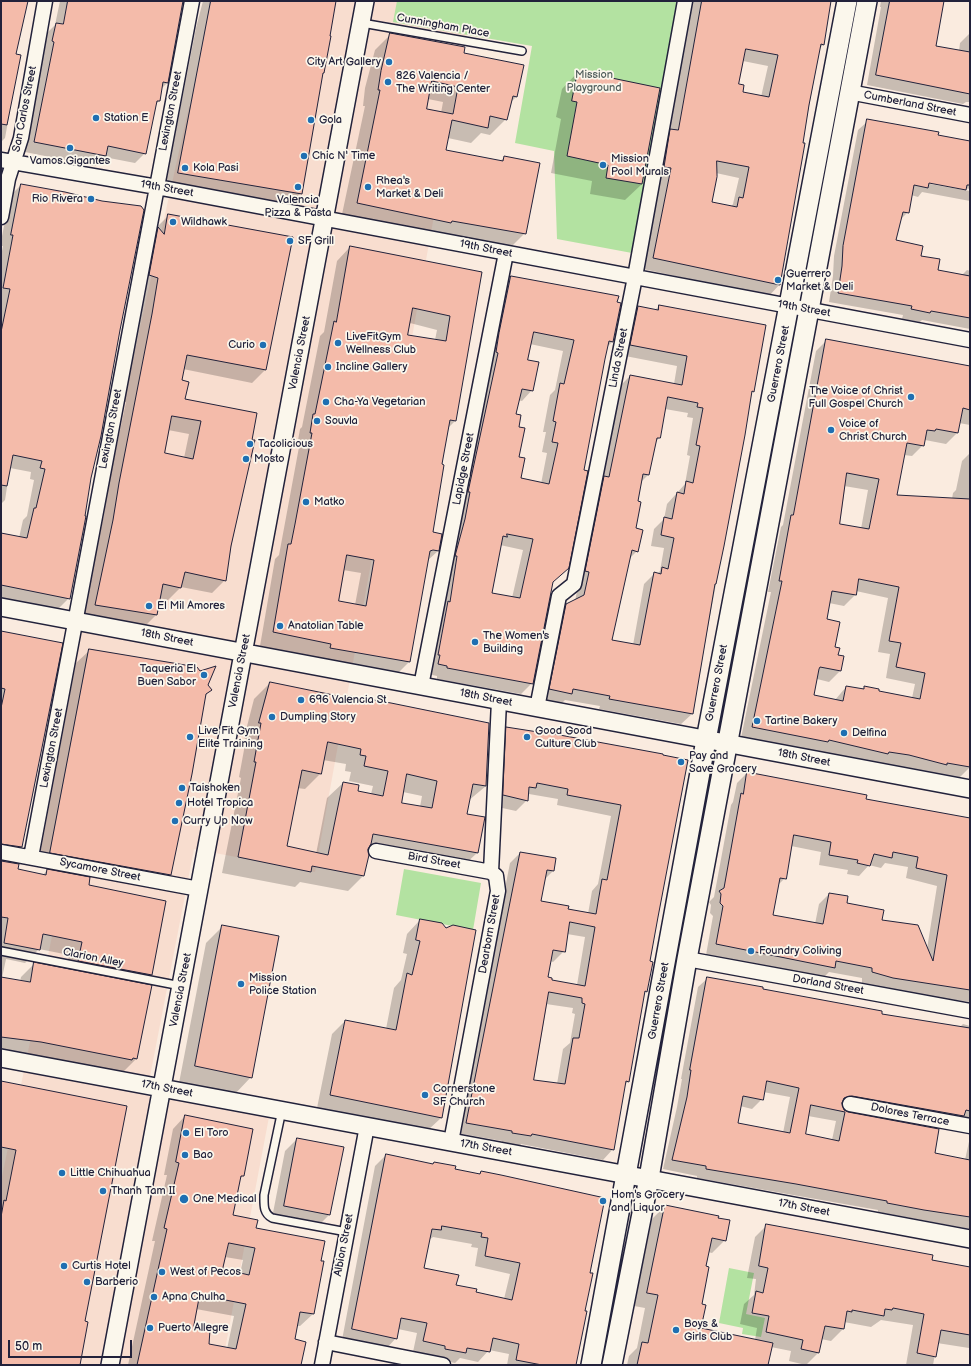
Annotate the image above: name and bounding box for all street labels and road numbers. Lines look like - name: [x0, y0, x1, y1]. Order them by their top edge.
- street label: Cunningham Place: [396, 11, 490, 41]
- street label: San Carlos Street: [10, 65, 40, 153]
- street label: Lexington Street: [157, 70, 185, 152]
- street label: Cumberland Street: [863, 89, 957, 119]
- street label: 19th Street: [140, 178, 194, 200]
- street label: 19th Street: [459, 237, 513, 261]
- street label: 19th Street: [777, 298, 831, 320]
- street label: Valencia Street: [286, 315, 314, 391]
- street label: Guerrero Street: [765, 324, 793, 404]
- street label: Linda Street: [607, 327, 631, 389]
- street label: Lexington Street: [97, 388, 125, 470]
- street label: Lapidge Street: [451, 432, 477, 506]
- street label: 18th Street: [140, 626, 194, 650]
- street label: Valencia Street: [226, 633, 254, 709]
- street label: Guerrero Street: [703, 643, 731, 723]
- street label: 18th Street: [459, 686, 513, 710]
- street label: Lexington Street: [38, 707, 66, 789]
- street label: 18th Street: [777, 746, 831, 770]
- street label: Bird Street: [407, 850, 461, 872]
- street label: Sycamore Street: [58, 856, 142, 884]
- street label: Dearborn Street: [477, 893, 503, 975]
- street label: Clarion Alley: [62, 946, 124, 970]
- street label: Valencia Street: [167, 952, 195, 1028]
- street label: Guerrero Street: [646, 961, 672, 1041]
- street label: Dorland Street: [791, 972, 865, 998]
- street label: 17th Street: [140, 1078, 194, 1100]
- street label: Dolores Terrace: [870, 1101, 950, 1129]
- street label: 17th Street: [459, 1137, 513, 1159]
- street label: 17th Street: [777, 1197, 831, 1219]
- street label: Albion Street: [331, 1213, 357, 1277]

